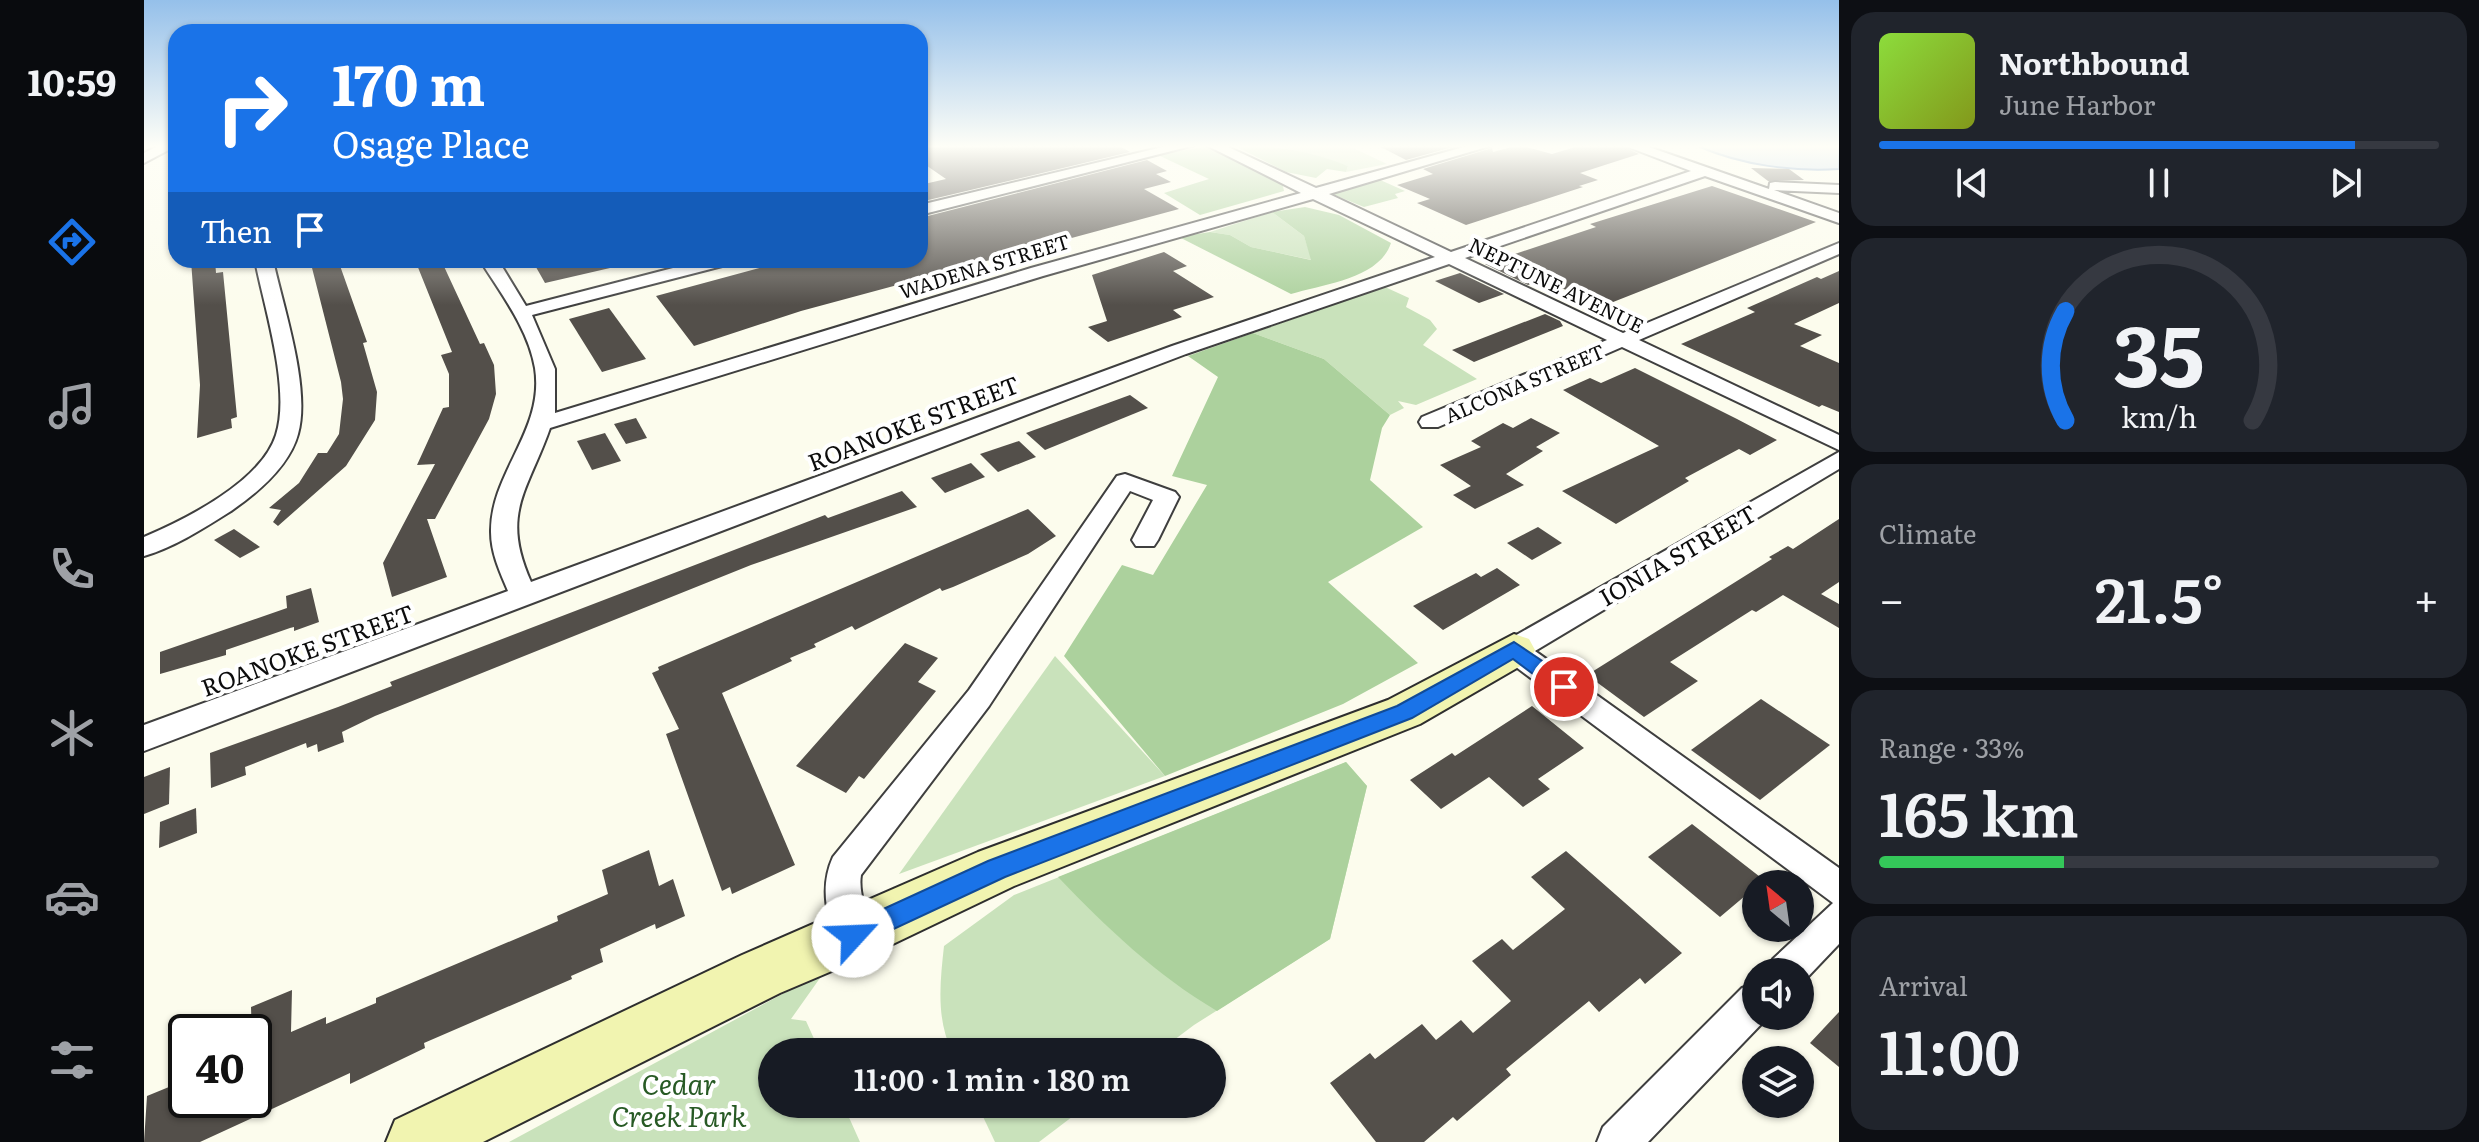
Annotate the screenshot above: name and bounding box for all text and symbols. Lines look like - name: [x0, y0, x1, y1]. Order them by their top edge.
- text: 170 m: [332, 40, 485, 123]
- text: Northbound: [1999, 40, 2190, 84]
- text: 10:59: [28, 54, 116, 107]
- icon: right: [200, 56, 304, 160]
- text: June Harbor: [1999, 84, 2155, 123]
- text: Osage Place: [332, 116, 530, 169]
- icon: previous: [1950, 161, 1994, 205]
- icon: pause: [2137, 161, 2181, 205]
- icon: next: [2324, 161, 2368, 205]
- text: Then: [200, 208, 272, 252]
- icon: arrive: [288, 208, 332, 252]
- icon: directions: [44, 214, 100, 270]
- street label: WADENA STREET: [895, 225, 1073, 305]
- street label: NEPTUNE AVENUE: [1464, 229, 1650, 339]
- text: 35: [2113, 289, 2205, 413]
- street label: ALCONA STREET: [1439, 335, 1609, 429]
- street label: ROANOKE STREET: [802, 366, 1024, 478]
- icon: music: [44, 378, 100, 434]
- text: km/h: [2121, 394, 2197, 437]
- street label: IONIA STREET: [1592, 495, 1762, 613]
- text: Climate: [1879, 513, 1977, 552]
- icon: phone: [44, 541, 100, 597]
- text: 21.5°: [2095, 552, 2223, 641]
- text: −: [1879, 564, 1905, 630]
- text: +: [2413, 564, 2439, 630]
- street label: ROANOKE STREET: [196, 594, 418, 704]
- pin: [1530, 653, 1598, 721]
- icon: arrive: [1542, 665, 1586, 709]
- icon: climate: [44, 705, 100, 761]
- text: Range · 33%: [1879, 727, 2025, 766]
- text: 165 km: [1879, 766, 2079, 855]
- icon: car: [44, 869, 100, 925]
- north arrow: [1742, 870, 1814, 942]
- map controls: [1742, 870, 1814, 1118]
- position arrow: [811, 894, 895, 978]
- button: sound: [1742, 958, 1814, 1030]
- text: Arrival: [1879, 965, 1968, 1004]
- text: 11:00: [1879, 1004, 2020, 1093]
- speed limit sign: 40: [168, 1014, 272, 1118]
- icon: filters: [44, 1032, 100, 1088]
- button: layers: [1742, 1046, 1814, 1118]
- text: 11:00 · 1 min · 180 m: [854, 1056, 1130, 1100]
- park label: Cedar Creek Park: [611, 1062, 747, 1136]

